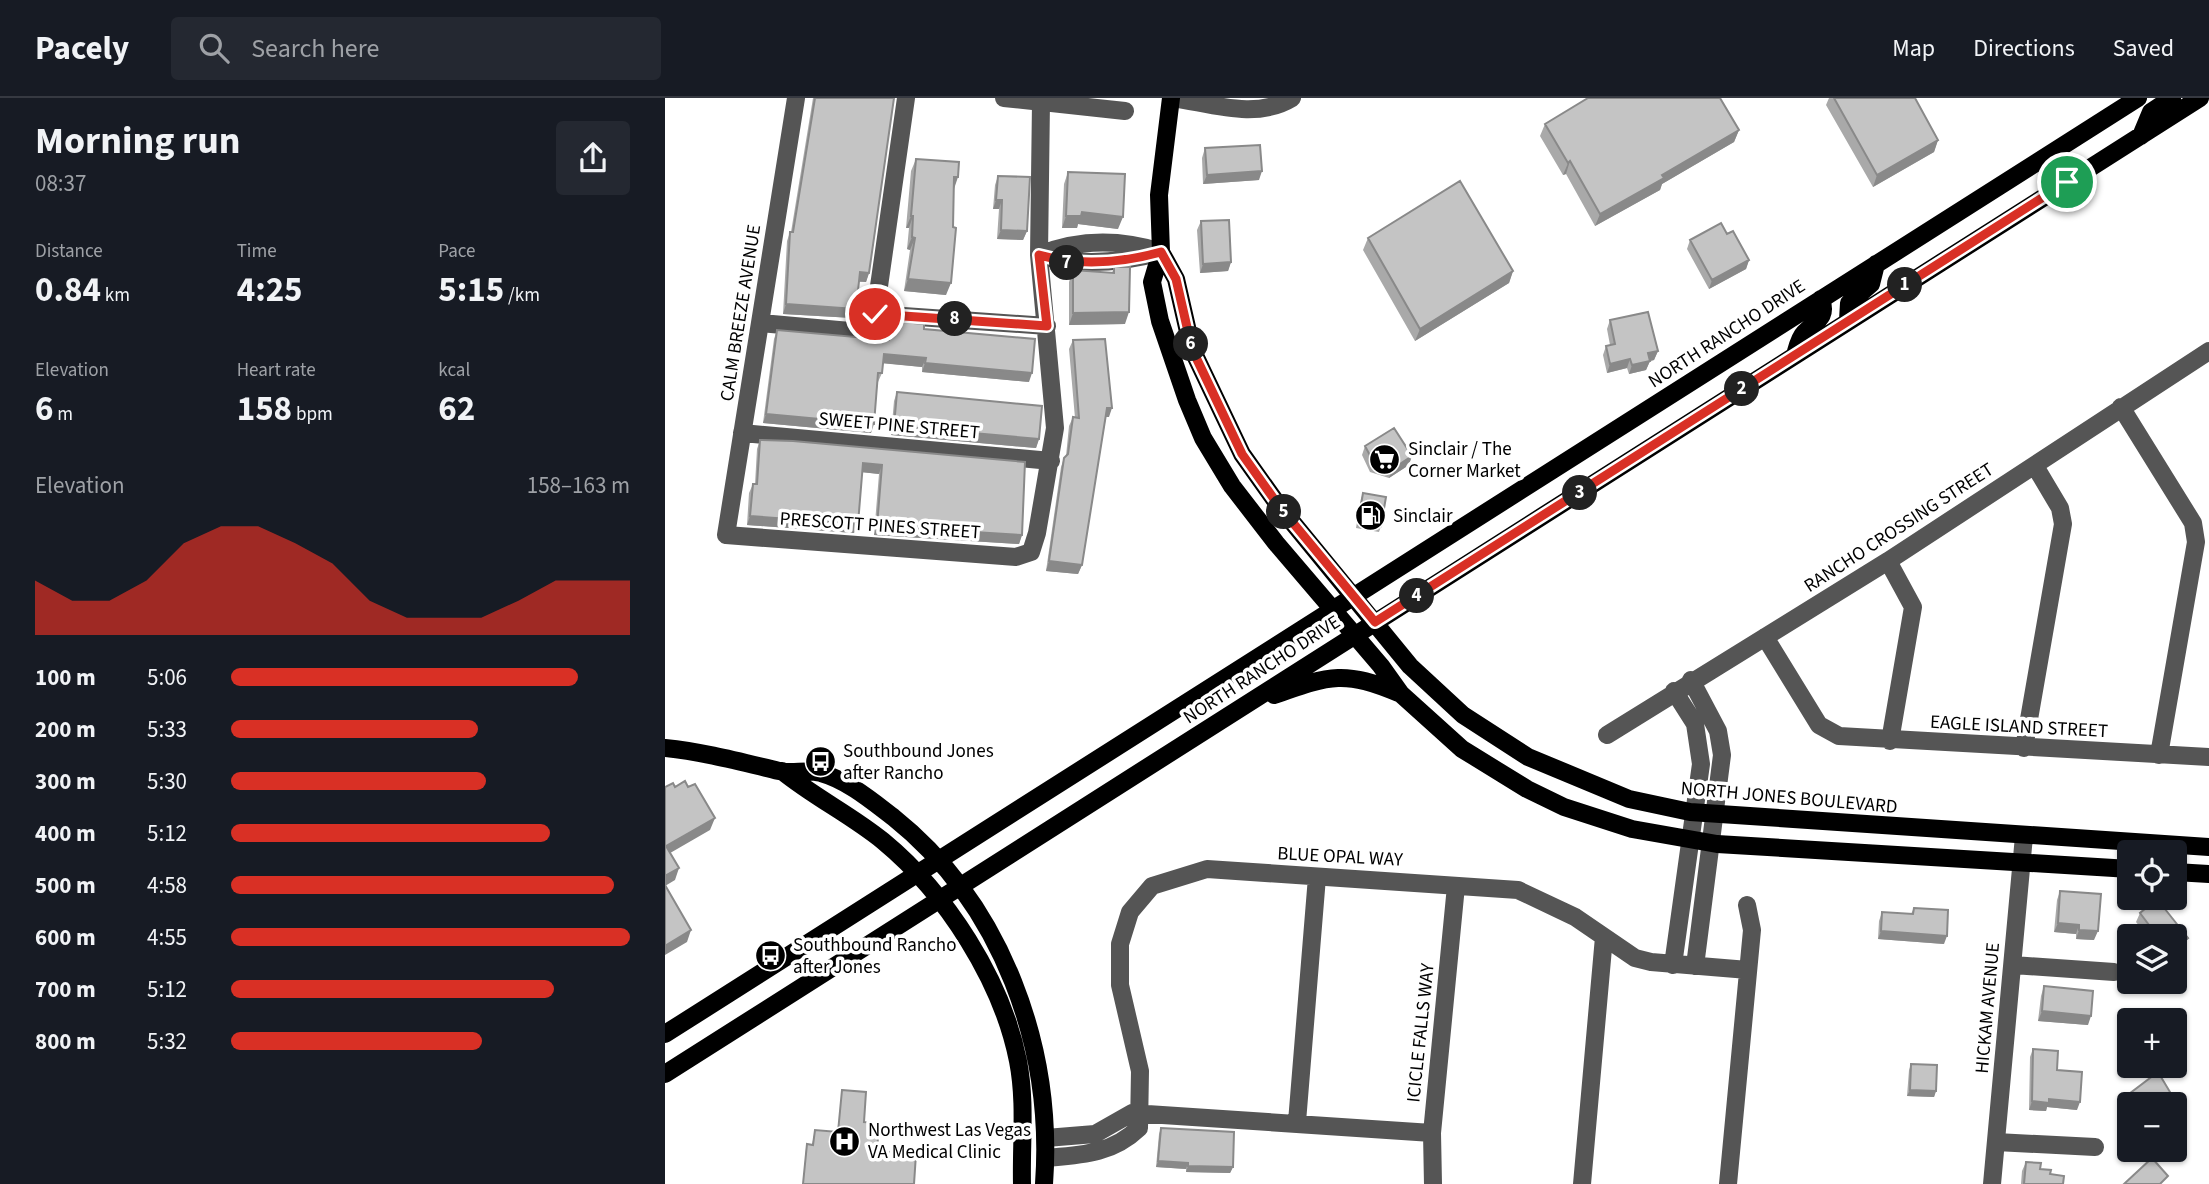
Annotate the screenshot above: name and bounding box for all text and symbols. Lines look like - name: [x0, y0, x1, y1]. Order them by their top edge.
- search box: [171, 17, 661, 80]
- text: Pacely: [35, 25, 129, 72]
- icon: search: [195, 29, 233, 67]
- text: Search here: [251, 30, 379, 67]
- text: Map: [1892, 31, 1935, 66]
- text: Directions: [1973, 31, 2075, 66]
- text: Saved: [2113, 31, 2174, 66]
- text: Morning run: [35, 114, 240, 168]
- button: share: [556, 121, 630, 195]
- pin: [2037, 152, 2097, 212]
- icon: arrive: [2048, 163, 2086, 201]
- text: 08:37: [35, 167, 86, 200]
- street label: CALM BREEZE AVENUE: [714, 223, 768, 403]
- text: Distance: [35, 238, 103, 265]
- text: Time: [237, 238, 277, 265]
- text: Pace: [438, 238, 476, 265]
- pin: 7: [1049, 246, 1085, 280]
- text: 7: [1061, 249, 1072, 276]
- text: 0.84: [35, 265, 101, 315]
- text: 4:25: [237, 265, 303, 315]
- text: 5:15: [438, 265, 504, 315]
- pin: 1: [1887, 268, 1923, 302]
- text: 1: [1899, 271, 1910, 298]
- street label: NORTH RANCHO DRIVE: [1643, 273, 1811, 395]
- text: km: [101, 282, 130, 309]
- text: /km: [504, 282, 540, 309]
- pin: [845, 284, 905, 344]
- icon: check: [856, 295, 894, 333]
- pin: 8: [937, 302, 973, 336]
- text: 8: [949, 305, 960, 332]
- pin: 6: [1173, 327, 1209, 362]
- text: 6: [1185, 330, 1196, 357]
- text: Elevation: [35, 357, 109, 384]
- text: Heart rate: [237, 357, 316, 384]
- text: kcal: [438, 357, 470, 384]
- pin: 2: [1725, 372, 1759, 406]
- text: 2: [1736, 375, 1747, 402]
- text: 6: [35, 384, 53, 434]
- text: 158: [237, 384, 292, 434]
- text: 62: [438, 384, 475, 434]
- text: m: [53, 401, 73, 428]
- text: bpm: [292, 401, 333, 428]
- street label: SWEET PINE STREET: [817, 405, 981, 447]
- place label: Sinclair / The Corner Market: [1408, 436, 1521, 485]
- supermarket icon: Sinclair / The Corner Market: [1368, 443, 1402, 477]
- street label: RANCHO CROSSING STREET: [1799, 456, 1999, 600]
- text: Elevation: [35, 469, 125, 502]
- text: 158–163 m: [527, 469, 630, 502]
- pin: 3: [1563, 476, 1597, 510]
- text: 3: [1574, 479, 1585, 506]
- pin: 5: [1267, 494, 1301, 530]
- text: 5: [1278, 498, 1289, 525]
- fuel station icon: Sinclair: [1353, 499, 1387, 533]
- place label: Sinclair: [1393, 503, 1453, 530]
- street label: PRESCOTT PINES STREET: [779, 506, 981, 546]
- pin: 4: [1399, 578, 1435, 614]
- text: 4: [1411, 582, 1422, 609]
- street label: NORTH RANCHO DRIVE: [1178, 609, 1346, 731]
- text: 100 m: [35, 661, 96, 694]
- text: 5:06: [147, 661, 187, 694]
- street label: EAGLE ISLAND STREET: [1929, 709, 2109, 745]
- text: 200 m: [35, 713, 96, 746]
- text: 5:33: [147, 713, 187, 746]
- place label: Southbound Jones after Rancho: [843, 738, 994, 787]
- bus stop icon: Southbound Jones after Rancho: [803, 745, 837, 779]
- text: 300 m: [35, 765, 96, 798]
- text: 5:30: [147, 765, 187, 798]
- street label: NORTH JONES BOULEVARD: [1680, 775, 1898, 821]
- text: 400 m: [35, 817, 96, 850]
- text: 5:12: [147, 817, 187, 850]
- street label: BLUE OPAL WAY: [1276, 840, 1404, 874]
- map controls: [2117, 840, 2187, 1162]
- button: locate: [2117, 840, 2187, 910]
- text: 500 m: [35, 869, 96, 902]
- text: 4:58: [147, 869, 187, 902]
- text: 600 m: [35, 921, 96, 954]
- text: 4:55: [147, 921, 187, 954]
- button: layers: [2117, 924, 2187, 994]
- place label: Southbound Rancho after Jones: [793, 932, 956, 981]
- bus stop icon: Southbound Rancho after Jones: [753, 939, 787, 973]
- street label: HICKAM AVENUE: [1969, 941, 2007, 1075]
- street label: ICICLE FALLS WAY: [1400, 961, 1442, 1104]
- text: 700 m: [35, 973, 96, 1006]
- text: 5:12: [147, 973, 187, 1006]
- button: +: [2117, 1008, 2187, 1078]
- text: 800 m: [35, 1025, 96, 1058]
- text: 5:32: [147, 1025, 187, 1058]
- button: −: [2117, 1092, 2187, 1162]
- place label: Northwest Las Vegas VA Medical Clinic: [868, 1117, 1031, 1166]
- hospital icon: Northwest Las Vegas VA Medical Clinic: [828, 1124, 862, 1158]

